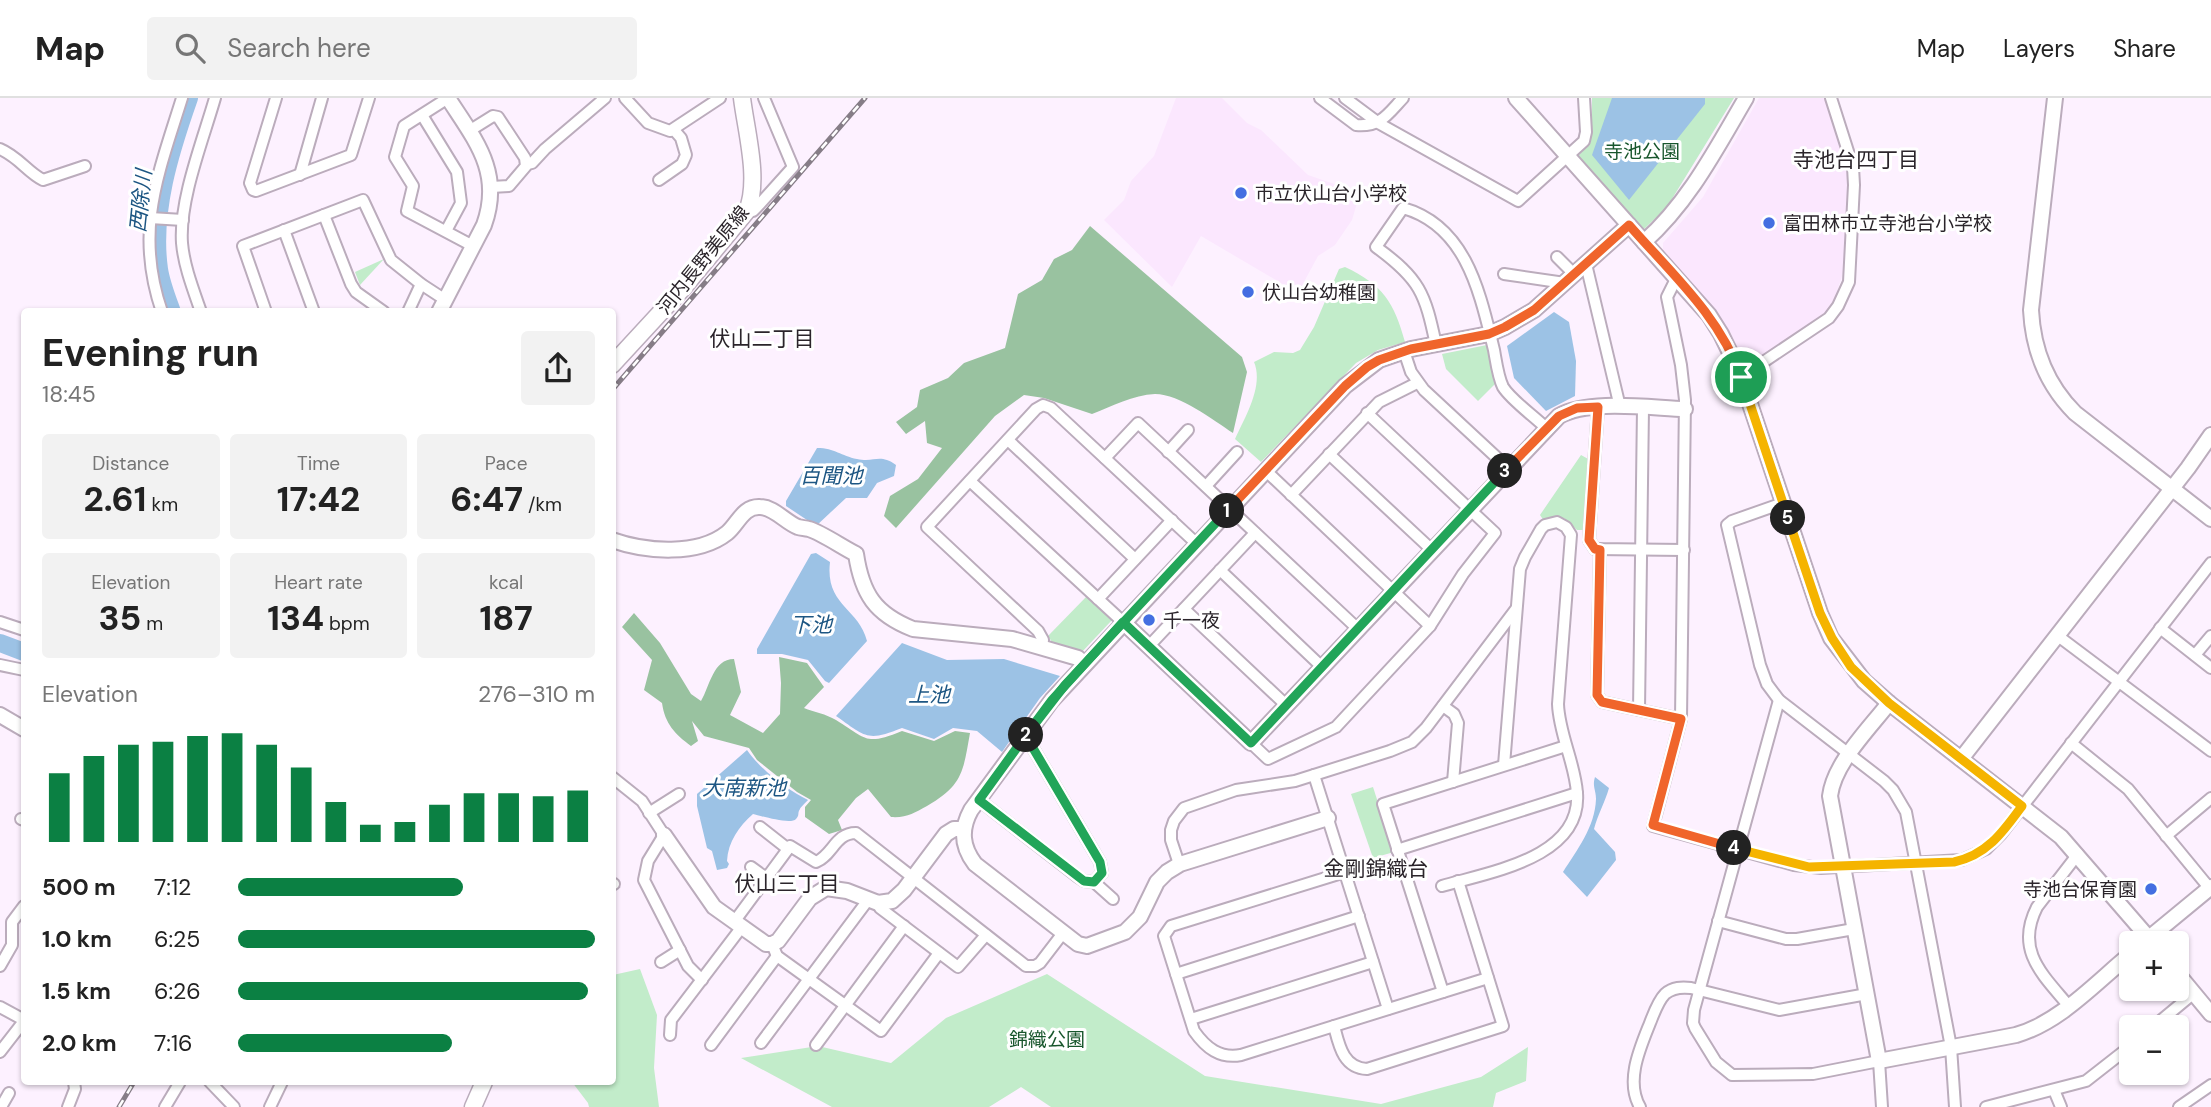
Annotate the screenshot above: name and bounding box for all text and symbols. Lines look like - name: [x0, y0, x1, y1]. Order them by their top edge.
- search box: [147, 17, 637, 80]
- text: Map: [35, 27, 105, 70]
- icon: search: [171, 29, 209, 67]
- text: Search here: [227, 31, 371, 65]
- text: Map: [1917, 33, 1965, 64]
- text: Layers: [2003, 33, 2075, 64]
- text: Share: [2113, 33, 2176, 64]
- park label: 寺池公園: [1604, 139, 1680, 164]
- district label: 寺池台四丁目: [1793, 146, 1919, 174]
- water label: 西除川: [124, 166, 158, 234]
- place label: 市立伏山台小学校: [1255, 181, 1407, 206]
- marker: 市立伏山台小学校: [1233, 185, 1249, 201]
- street label: 河内長野美原線: [651, 200, 755, 320]
- place label: 富田林市立寺池台小学校: [1783, 211, 1992, 236]
- marker: 富田林市立寺池台小学校: [1761, 215, 1777, 231]
- place label: 伏山台幼稚園: [1262, 280, 1376, 305]
- marker: 伏山台幼稚園: [1240, 284, 1256, 300]
- district label: 伏山二丁目: [710, 325, 815, 353]
- text: Evening run: [42, 328, 259, 378]
- button: share: [521, 331, 595, 405]
- pin: [1711, 347, 1771, 407]
- icon: arrive: [1722, 358, 1760, 396]
- text: 18:45: [42, 379, 96, 409]
- text: Distance: [92, 451, 169, 476]
- text: Time: [297, 451, 340, 476]
- text: Pace: [485, 451, 527, 476]
- pin: 3: [1488, 454, 1522, 488]
- text: 3: [1499, 458, 1510, 483]
- water label: 百聞池: [800, 462, 864, 490]
- text: 2.61: [84, 476, 147, 522]
- text: 17:42: [277, 476, 360, 522]
- text: 6:47: [450, 476, 523, 522]
- text: km: [147, 492, 178, 517]
- text: /km: [523, 492, 562, 517]
- pin: 1: [1210, 494, 1244, 528]
- text: 1: [1223, 498, 1230, 523]
- pin: 5: [1770, 500, 1806, 536]
- text: 5: [1782, 505, 1793, 530]
- text: Elevation: [91, 570, 170, 595]
- text: Heart rate: [274, 570, 363, 595]
- text: kcal: [489, 570, 523, 595]
- text: 35: [98, 595, 141, 641]
- text: 134: [267, 595, 324, 641]
- text: 187: [480, 595, 533, 641]
- place label: 千一夜: [1163, 608, 1220, 633]
- text: m: [141, 611, 163, 636]
- text: bpm: [324, 611, 370, 636]
- water label: 下池: [790, 611, 834, 639]
- marker: 千一夜: [1141, 612, 1157, 628]
- text: Elevation: [42, 679, 138, 709]
- text: 276–310 m: [478, 679, 595, 709]
- water label: 上池: [908, 681, 952, 709]
- pin: 2: [1009, 718, 1044, 752]
- text: 2: [1020, 722, 1031, 747]
- water label: 大南新池: [702, 774, 788, 802]
- pin: 4: [1716, 830, 1752, 866]
- text: 4: [1727, 835, 1740, 860]
- district label: 金剛錦織台: [1324, 855, 1429, 883]
- district label: 伏山三丁目: [735, 870, 840, 898]
- text: 500 m: [42, 872, 116, 902]
- text: 7:12: [154, 872, 191, 902]
- place label: 寺池台保育園: [2023, 877, 2137, 902]
- marker: 寺池台保育園: [2143, 881, 2159, 897]
- text: 1.0 km: [42, 924, 112, 954]
- text: 6:25: [154, 924, 200, 954]
- map controls: [2119, 931, 2189, 1085]
- button: +: [2119, 931, 2189, 1001]
- text: 1.5 km: [42, 976, 111, 1006]
- text: 6:26: [154, 976, 201, 1006]
- button: −: [2119, 1015, 2189, 1085]
- park label: 錦織公園: [1009, 1027, 1085, 1052]
- text: 2.0 km: [42, 1028, 117, 1058]
- text: 7:16: [154, 1028, 193, 1058]

